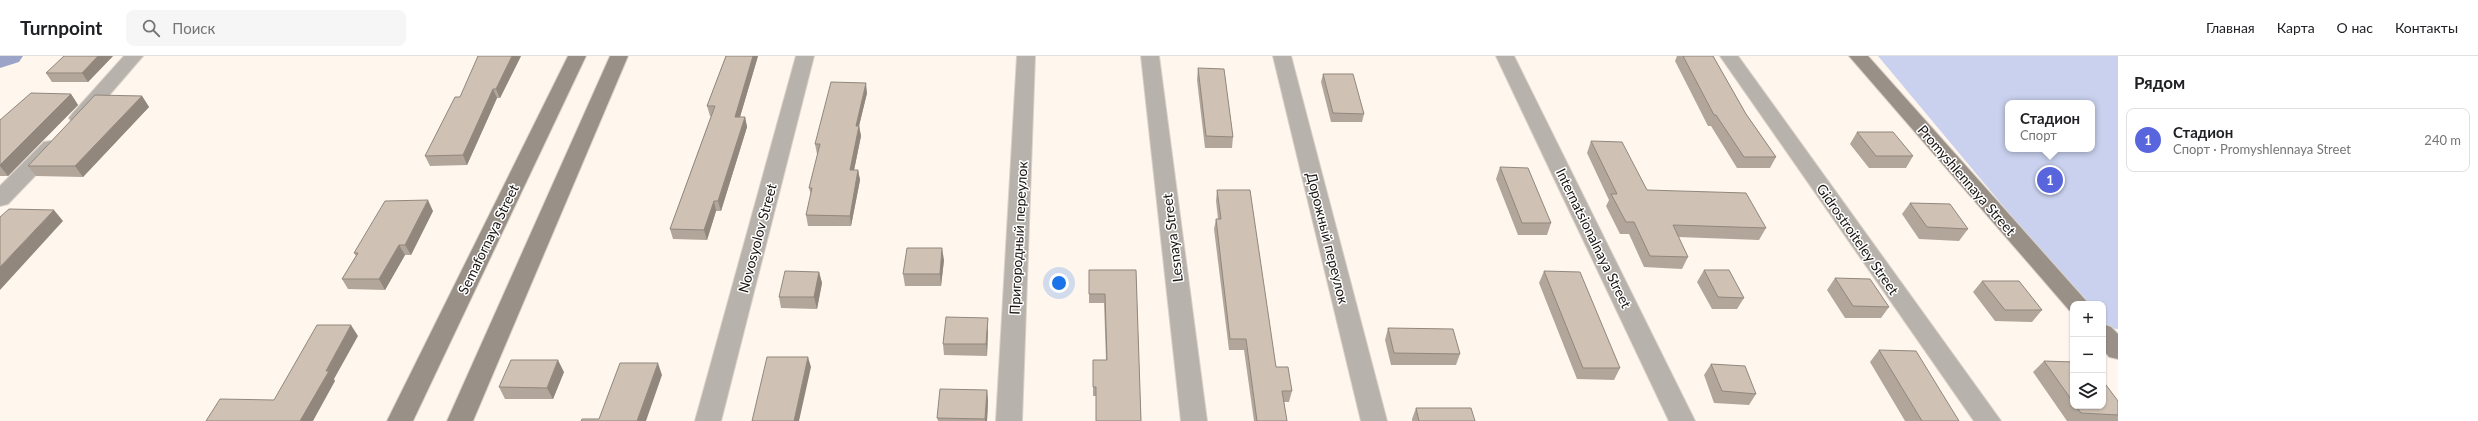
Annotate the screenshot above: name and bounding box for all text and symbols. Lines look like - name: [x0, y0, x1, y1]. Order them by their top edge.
- search box: [126, 10, 406, 46]
- text: Turnpoint: [20, 16, 102, 39]
- icon: search: [140, 17, 162, 39]
- text: Поиск: [172, 19, 215, 37]
- text: Главная: [2206, 19, 2255, 36]
- text: Карта: [2277, 19, 2315, 36]
- text: О нас: [2337, 19, 2373, 36]
- text: Контакты: [2395, 19, 2458, 36]
- text: Рядом: [2134, 72, 2185, 93]
- popup: [2005, 100, 2095, 152]
- text: Стадион: [2020, 109, 2080, 127]
- street label: Promyshlennaya Street: [1914, 121, 2020, 239]
- text: Стадион: [2173, 123, 2233, 141]
- text: Спорт: [2020, 127, 2057, 143]
- text: 1: [2144, 132, 2152, 148]
- text: 240 m: [2424, 132, 2461, 148]
- text: Спорт · Promyshlennaya Street: [2173, 141, 2351, 157]
- street label: Пригородный переулок: [1005, 160, 1031, 315]
- street label: Internatsionalnaya Street: [1553, 165, 1635, 311]
- pin: 1: [2037, 165, 2063, 195]
- street label: Дорожный переулок: [1303, 170, 1353, 306]
- street label: Gidrostroiteley Street: [1813, 180, 1903, 298]
- street label: Semafornaya Street: [454, 181, 522, 297]
- street label: Novosyolov Street: [734, 181, 780, 295]
- street label: Lesnaya Street: [1158, 193, 1186, 283]
- your location: [1049, 273, 1069, 293]
- map controls: [2070, 301, 2106, 409]
- button: +: [2070, 301, 2106, 337]
- button: −: [2070, 337, 2106, 373]
- button: layers: [2070, 373, 2106, 409]

